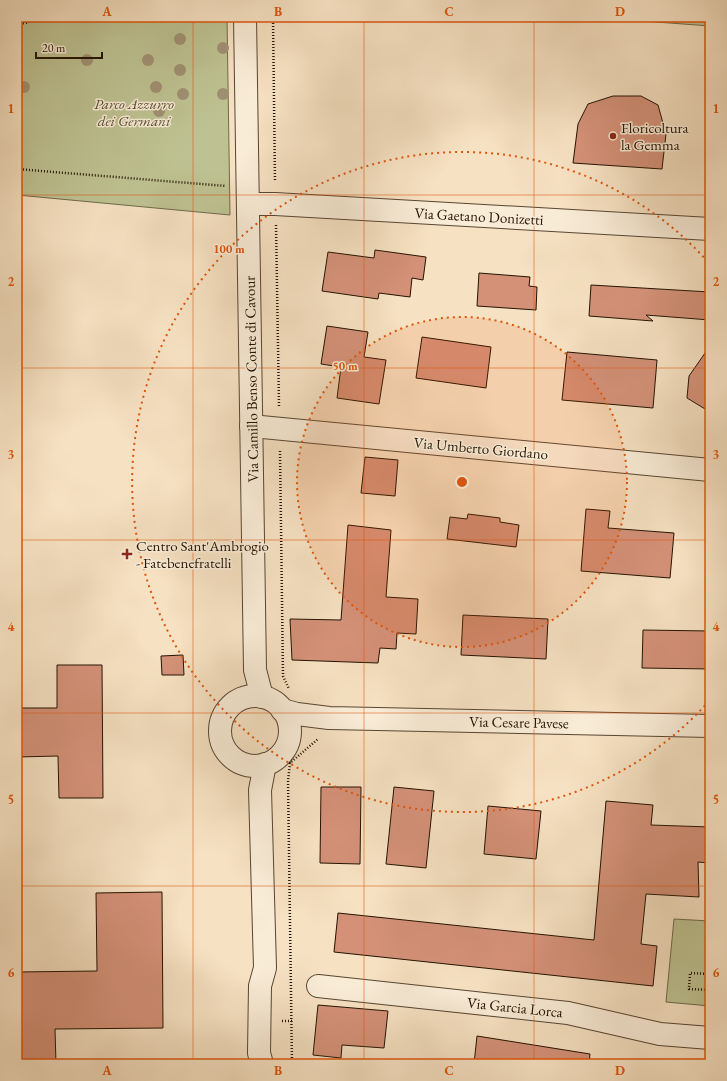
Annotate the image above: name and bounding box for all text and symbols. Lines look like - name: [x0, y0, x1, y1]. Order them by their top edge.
- text: A: [101, 3, 112, 20]
- text: B: [274, 3, 282, 20]
- text: C: [444, 3, 454, 20]
- text: D: [615, 3, 625, 20]
- scale bar: [36, 34, 102, 60]
- text: 20 m: [42, 40, 66, 56]
- park label: Parco Azzurro dei Germani: [94, 94, 174, 130]
- text: 1: [8, 100, 15, 117]
- text: 1: [713, 100, 720, 117]
- place label: Floricoltura la Gemma: [621, 118, 689, 154]
- marker: Floricoltura la Gemma: [608, 131, 618, 141]
- street label: Via Gaetano Donizetti: [414, 203, 544, 229]
- text: 100 m: [213, 241, 245, 257]
- text: 2: [8, 273, 15, 290]
- text: 2: [713, 273, 720, 290]
- street label: Via Camillo Benso Conte di Cavour: [240, 276, 262, 482]
- text: 50 m: [332, 358, 358, 374]
- street label: Via Umberto Giordano: [413, 433, 549, 463]
- text: 3: [8, 446, 15, 463]
- text: 3: [713, 446, 720, 463]
- centre of rings: [455, 475, 469, 489]
- place label: Centro Sant'Ambrogio - Fatebenefratelli: [136, 536, 269, 572]
- marker: Centro Sant'Ambrogio - Fatebenefratelli: [121, 548, 133, 560]
- text: 4: [8, 618, 15, 635]
- text: 4: [713, 618, 720, 635]
- street label: Via Cesare Pavese: [469, 712, 569, 732]
- text: 5: [8, 791, 14, 808]
- text: 5: [713, 791, 719, 808]
- text: 6: [8, 964, 15, 981]
- text: 6: [713, 964, 720, 981]
- street label: Via Garcia Lorca: [466, 993, 564, 1021]
- text: A: [101, 1062, 112, 1079]
- text: B: [274, 1062, 282, 1079]
- text: C: [444, 1062, 454, 1079]
- text: D: [615, 1062, 625, 1079]

